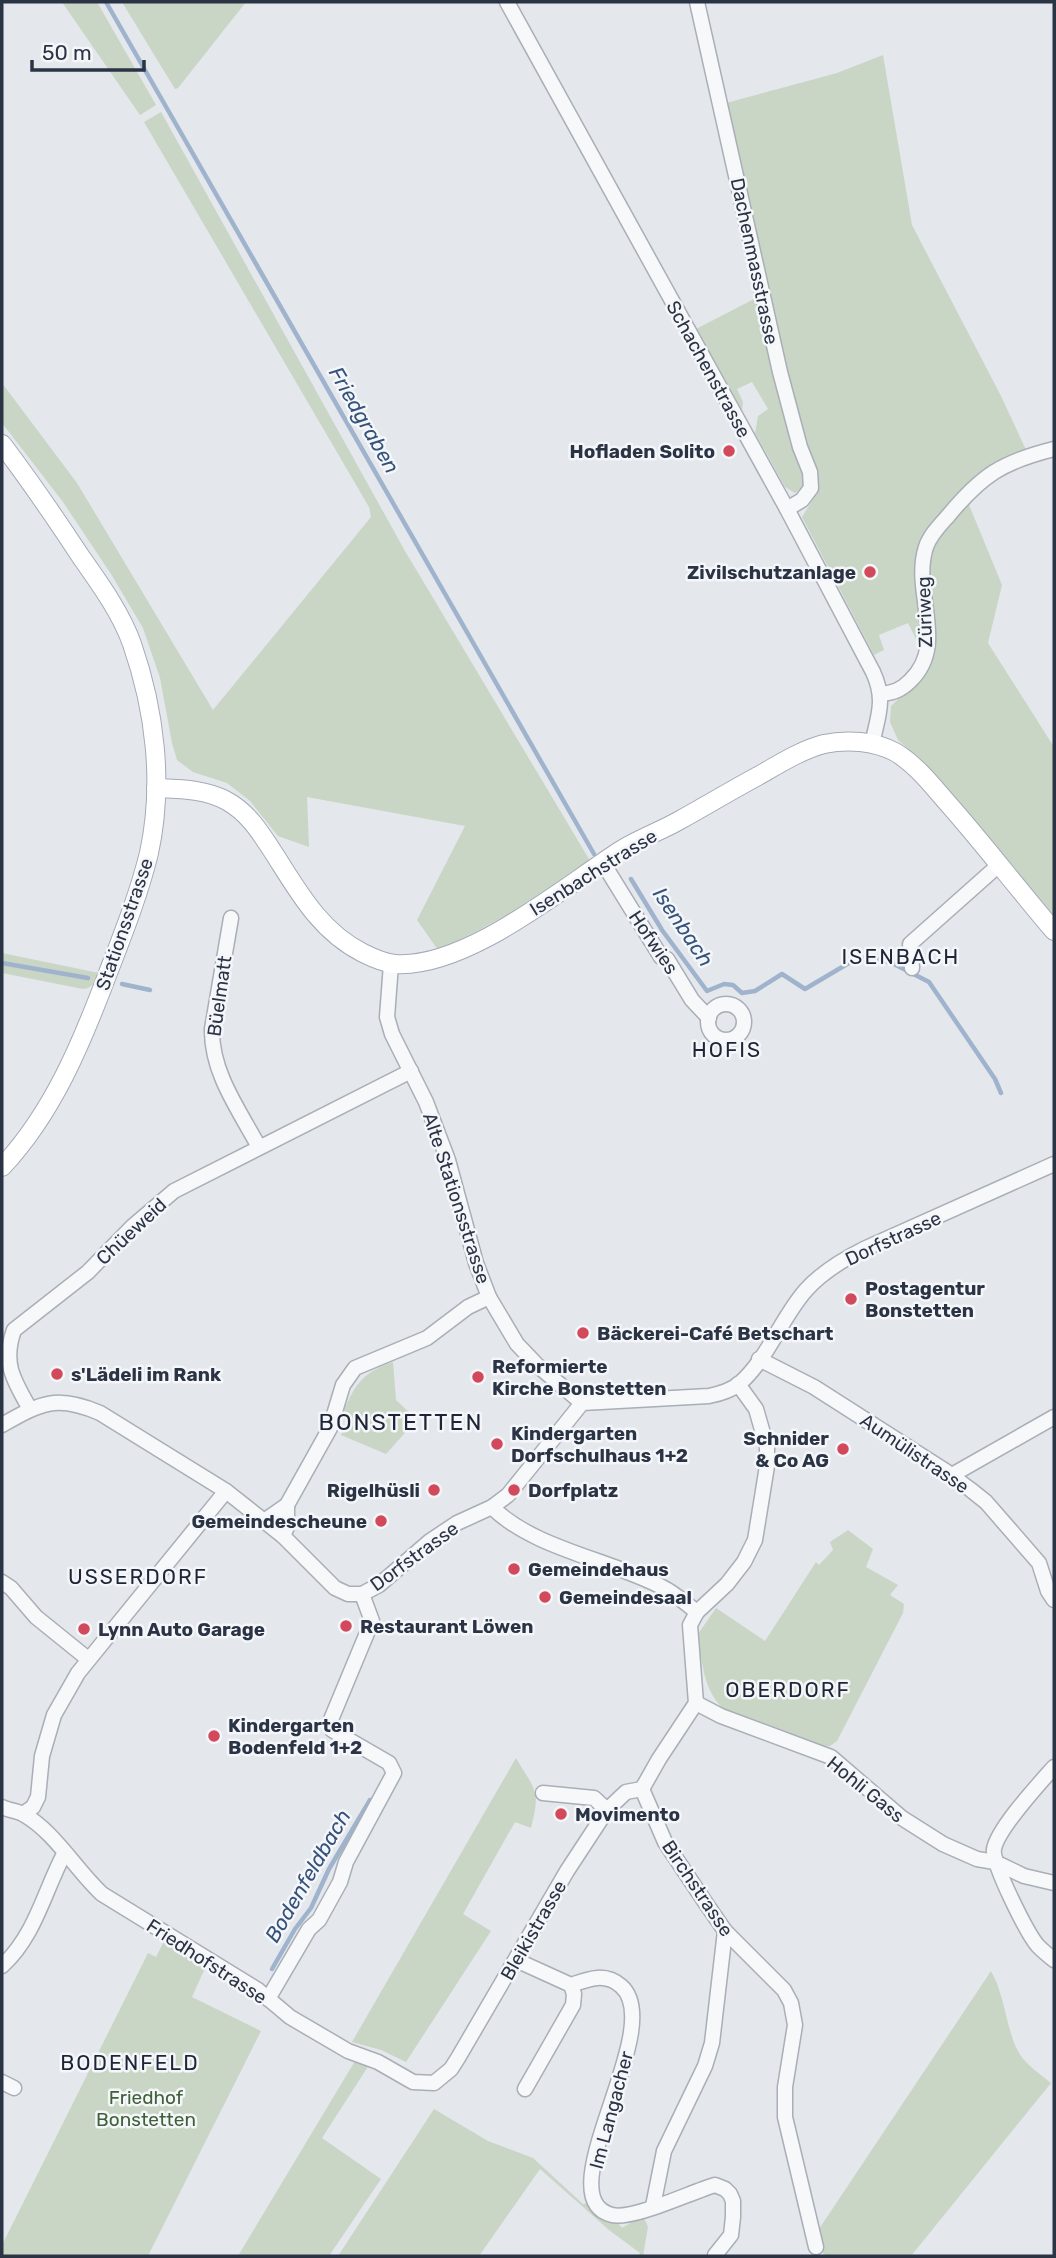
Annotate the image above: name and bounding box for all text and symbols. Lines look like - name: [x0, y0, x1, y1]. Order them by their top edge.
- scale bar: [32, 28, 144, 72]
- text: 50 m: [42, 40, 92, 65]
- street label: Dachenmasstrasse: [726, 176, 783, 346]
- street label: Schachenstrasse: [661, 297, 756, 442]
- water label: Friedgraben: [324, 362, 405, 478]
- place label: Hofladen Solito: [570, 440, 715, 463]
- marker: Hofladen Solito: [721, 443, 737, 459]
- place label: Zivilschutzanlage: [687, 561, 856, 584]
- marker: Zivilschutzanlage: [862, 564, 878, 580]
- street label: Züriweg: [912, 576, 937, 648]
- street label: Isenbachstrasse: [525, 824, 661, 921]
- street label: Stationsstrasse: [91, 855, 158, 993]
- water label: Isenbach: [648, 882, 719, 971]
- street label: Hofwies: [624, 906, 683, 978]
- district label: ISENBACH: [842, 944, 960, 969]
- street label: Büelmatt: [202, 954, 237, 1038]
- district label: HOFIS: [692, 1037, 762, 1062]
- street label: Alte Stationsstrasse: [418, 1110, 495, 1287]
- street label: Chüeweid: [91, 1193, 171, 1270]
- street label: Dorfstrasse: [842, 1206, 945, 1271]
- place label: Postagentur Bonstetten: [865, 1277, 985, 1322]
- marker: Postagentur Bonstetten: [843, 1291, 859, 1307]
- place label: Bäckerei-Café Betschart: [597, 1322, 834, 1345]
- marker: Bäckerei-Café Betschart: [575, 1325, 591, 1341]
- place label: Reformierte Kirche Bonstetten: [492, 1355, 667, 1400]
- place label: s'Lädeli im Rank: [71, 1363, 221, 1386]
- marker: s'Lädeli im Rank: [49, 1366, 65, 1382]
- marker: Reformierte Kirche Bonstetten: [470, 1369, 486, 1385]
- district label: BONSTETTEN: [319, 1408, 483, 1436]
- street label: Aumülistrasse: [856, 1409, 973, 1498]
- place label: Kindergarten Dorfschulhaus 1+2: [511, 1422, 688, 1467]
- place label: Schnider & Co AG: [743, 1427, 829, 1472]
- marker: Kindergarten Dorfschulhaus 1+2: [489, 1436, 505, 1452]
- marker: Schnider & Co AG: [835, 1441, 851, 1457]
- place label: Rigelhüsli: [327, 1479, 420, 1502]
- place label: Dorfplatz: [528, 1479, 618, 1502]
- marker: Rigelhüsli: [426, 1482, 442, 1498]
- marker: Dorfplatz: [506, 1482, 522, 1498]
- place label: Gemeindescheune: [191, 1510, 367, 1533]
- marker: Gemeindescheune: [373, 1513, 389, 1529]
- street label: Dorfstrasse: [366, 1517, 463, 1596]
- place label: Gemeindehaus: [528, 1558, 669, 1581]
- marker: Gemeindehaus: [506, 1561, 522, 1577]
- district label: USSERDORF: [68, 1564, 208, 1589]
- place label: Gemeindesaal: [559, 1586, 692, 1609]
- marker: Gemeindesaal: [537, 1589, 553, 1605]
- place label: Restaurant Löwen: [360, 1615, 533, 1638]
- place label: Lynn Auto Garage: [98, 1618, 265, 1641]
- marker: Restaurant Löwen: [338, 1618, 354, 1634]
- marker: Lynn Auto Garage: [76, 1621, 92, 1637]
- district label: OBERDORF: [725, 1677, 851, 1702]
- place label: Kindergarten Bodenfeld 1+2: [228, 1714, 362, 1759]
- marker: Kindergarten Bodenfeld 1+2: [206, 1728, 222, 1744]
- street label: Hohli Gass: [822, 1751, 909, 1828]
- place label: Movimento: [575, 1803, 680, 1826]
- water label: Bodenfeldbach: [259, 1805, 356, 1947]
- marker: Movimento: [553, 1806, 569, 1822]
- street label: Birchstrasse: [657, 1836, 738, 1941]
- street label: Bleikistrasse: [496, 1876, 571, 1984]
- street label: Friedhofstrasse: [142, 1914, 271, 2009]
- street label: Im Langacher: [585, 2048, 638, 2172]
- district label: BODENFELD: [60, 2050, 200, 2075]
- park label: Friedhof Bonstetten: [96, 2086, 196, 2131]

